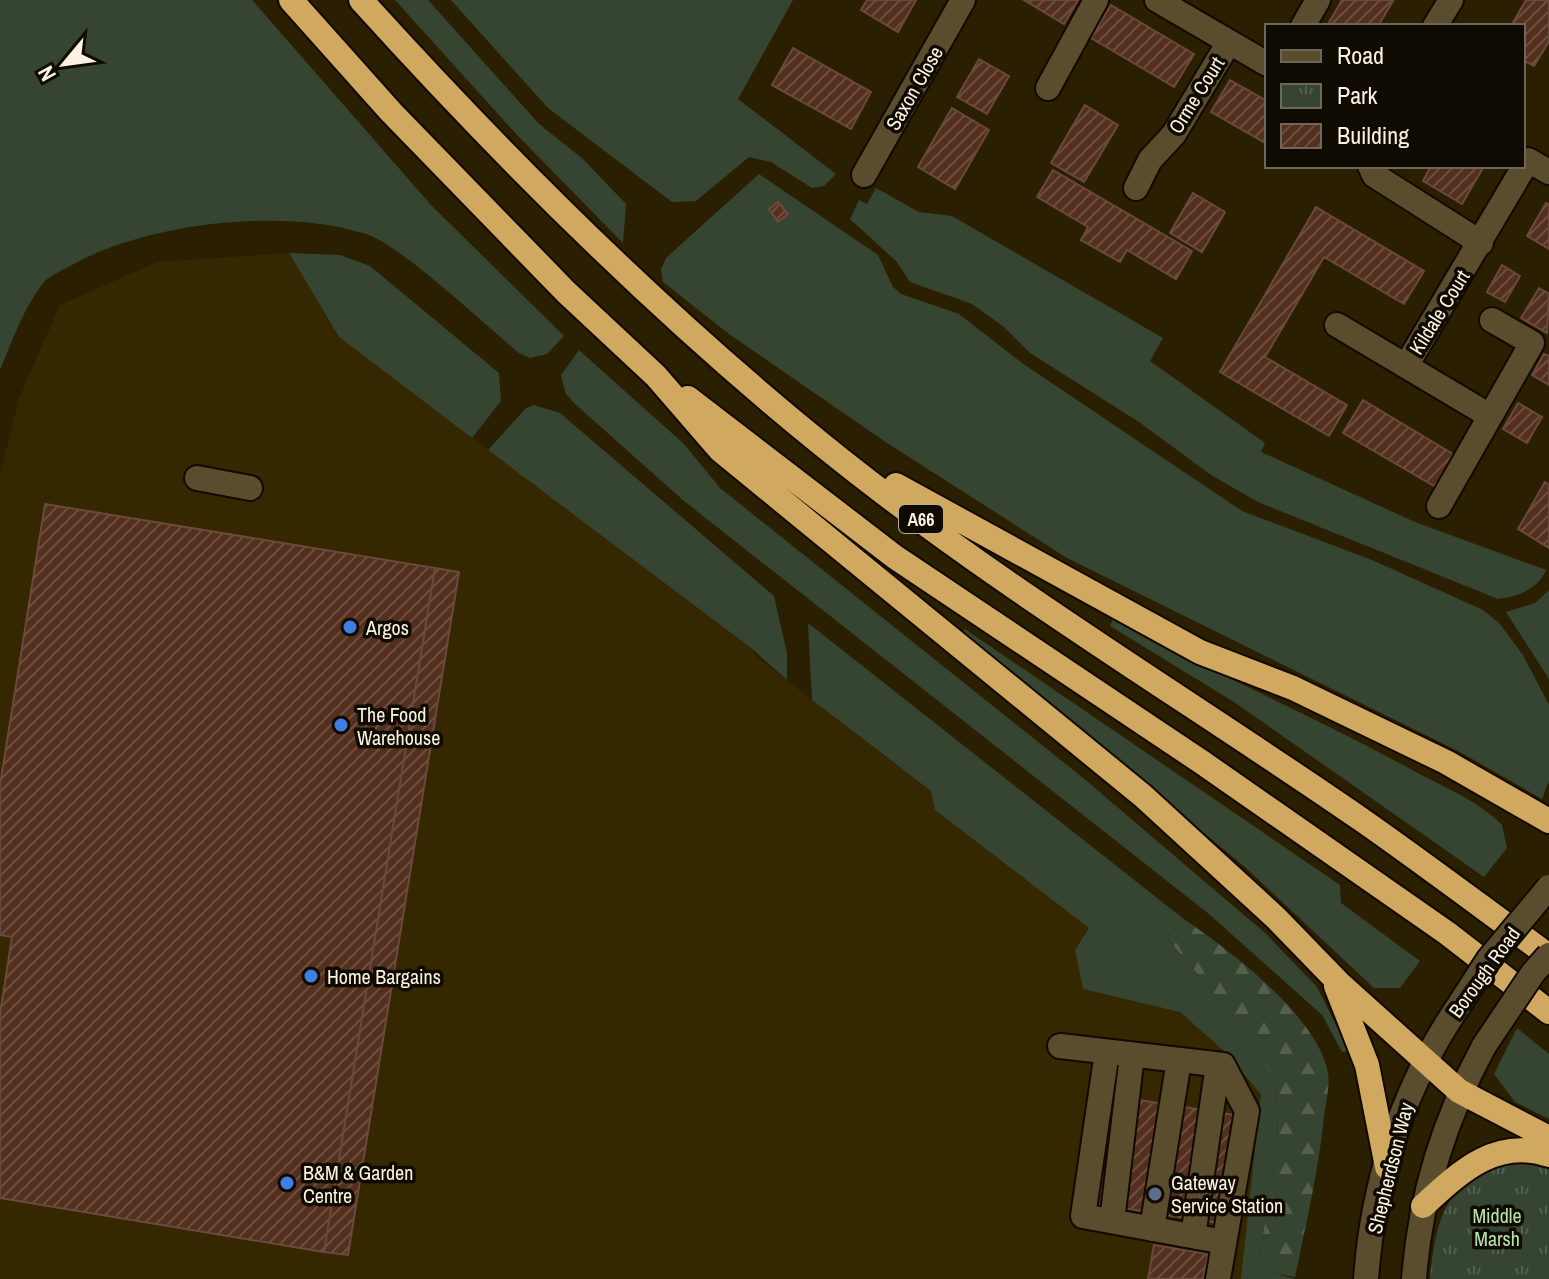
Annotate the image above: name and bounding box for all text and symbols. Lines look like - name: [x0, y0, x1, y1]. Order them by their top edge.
- north arrow: [24, 24, 104, 104]
- legend: [1265, 24, 1525, 168]
- text: Road: [1337, 39, 1384, 71]
- street label: Saxon Close: [879, 41, 949, 135]
- street label: Orme Court: [1162, 51, 1230, 138]
- text: N: [30, 61, 63, 87]
- text: Park: [1337, 79, 1378, 111]
- text: Building: [1337, 119, 1409, 151]
- street label: Kildale Court: [1402, 264, 1476, 359]
- road number: A66: [899, 505, 943, 533]
- place label: Argos: [365, 614, 409, 641]
- marker: Argos: [341, 618, 359, 636]
- place label: The Food Warehouse: [357, 701, 440, 751]
- marker: The Food Warehouse: [332, 716, 350, 734]
- street label: Borough Road: [1442, 921, 1526, 1023]
- place label: Home Bargains: [327, 963, 441, 990]
- marker: Home Bargains: [302, 967, 320, 985]
- street label: Shepherdson Way: [1361, 1099, 1420, 1236]
- place label: B&M & Garden Centre: [303, 1159, 413, 1209]
- place label: Gateway Service Station: [1171, 1169, 1283, 1219]
- marker: B&M & Garden Centre: [278, 1174, 296, 1192]
- marker: Gateway Service Station: [1146, 1185, 1164, 1203]
- park label: Middle Marsh: [1472, 1202, 1522, 1252]

